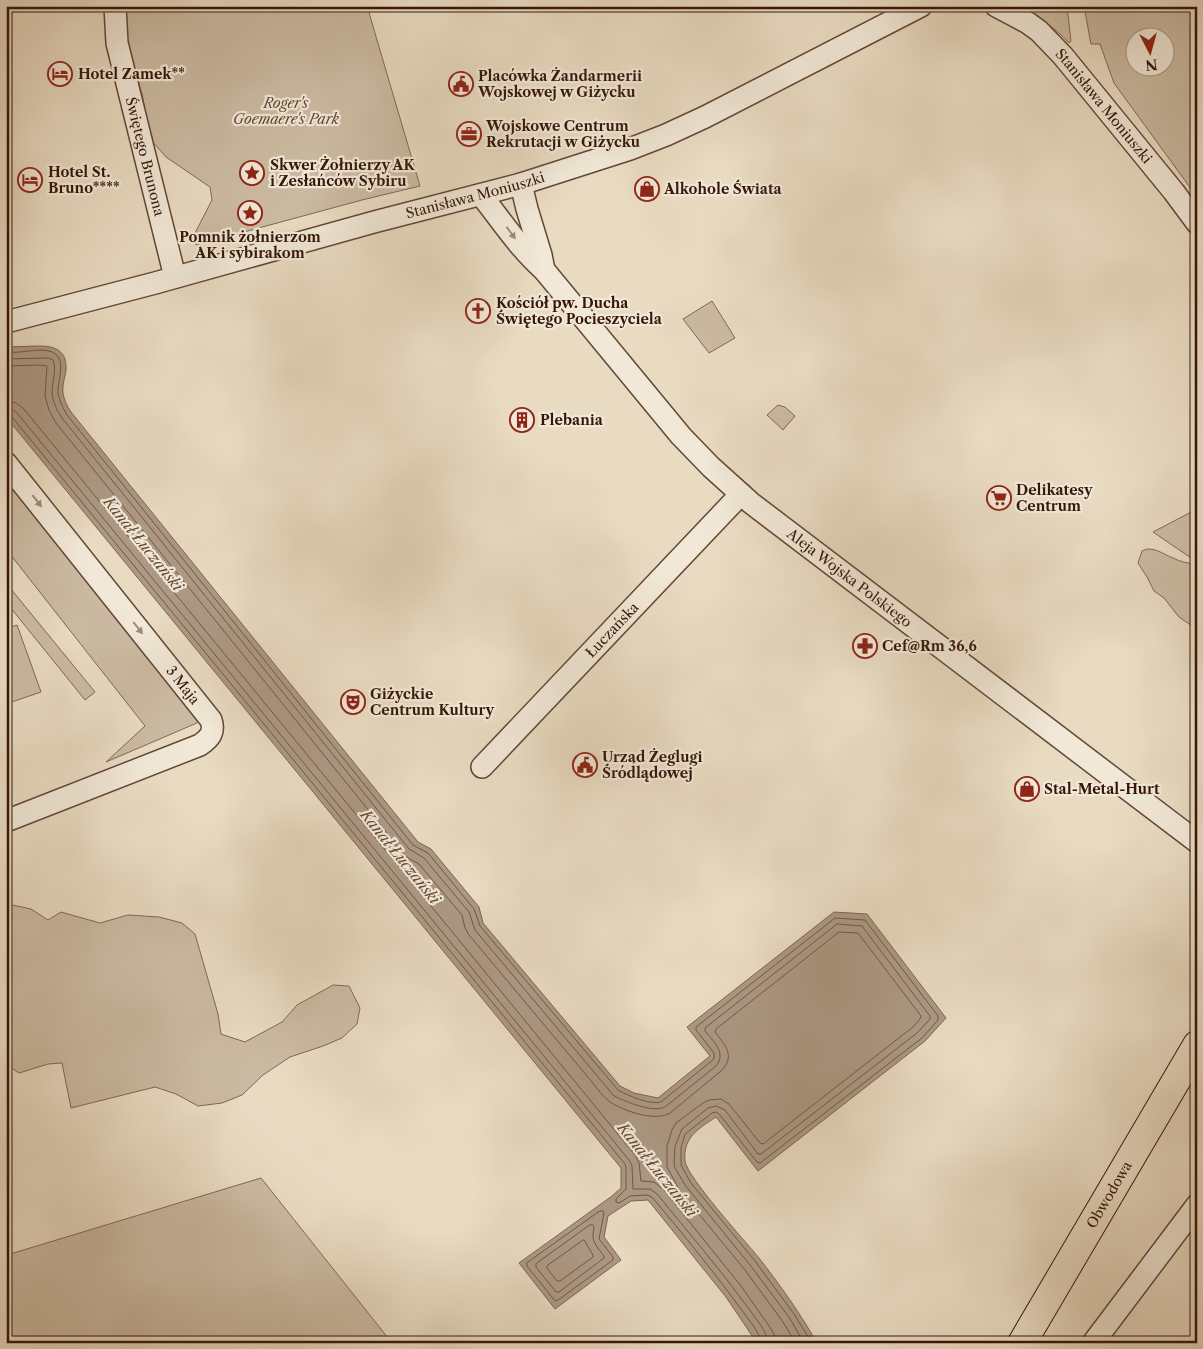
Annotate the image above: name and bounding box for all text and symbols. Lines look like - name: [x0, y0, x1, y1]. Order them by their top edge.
- north arrow: [1126, 28, 1176, 78]
- street label: Stanisława Moniuszki: [1052, 45, 1156, 167]
- text: N: [1144, 55, 1158, 75]
- hotel icon: Hotel Zamek**: [47, 61, 73, 87]
- place label: Hotel Zamek**: [78, 65, 185, 83]
- place label: Placówka Żandarmerii Wojskowej w Giżycku: [477, 67, 642, 101]
- public building icon: Placówka Żandarmerii Wojskowej w Giżycku: [448, 71, 474, 97]
- park label: Roger's Goemaere's Park: [233, 94, 340, 128]
- street label: Świętego Brunona: [122, 95, 169, 219]
- place label: Wojskowe Centrum Rekrutacji w Giżycku: [485, 117, 640, 151]
- office icon: Wojskowe Centrum Rekrutacji w Giżycku: [456, 121, 482, 147]
- place label: Skwer Żołnierzy AK i Zesłańców Sybiru: [270, 156, 415, 190]
- place icon: Skwer Żołnierzy AK i Zesłańców Sybiru: [239, 160, 265, 186]
- place label: Hotel St. Bruno****: [48, 163, 120, 197]
- hotel icon: Hotel St. Bruno****: [17, 167, 43, 193]
- street label: Stanisława Moniuszki: [404, 168, 547, 222]
- shop icon: Alkohole Świata: [634, 176, 660, 202]
- place label: Alkohole Świata: [663, 179, 783, 198]
- place icon: Pomnik żołnierzom AK i sybirakom: [237, 200, 263, 226]
- one-way arrow: [506, 226, 516, 240]
- place label: Pomnik żołnierzom AK i sybirakom: [179, 228, 321, 262]
- place label: Kościół pw. Ducha Świętego Pocieszyciela: [496, 294, 663, 328]
- church icon: Kościół pw. Ducha Świętego Pocieszyciela: [465, 298, 491, 324]
- building icon: Plebania: [509, 407, 535, 433]
- place label: Plebania: [540, 411, 604, 429]
- place label: Delikatesy Centrum: [1016, 481, 1093, 515]
- supermarket icon: Delikatesy Centrum: [986, 485, 1012, 511]
- water label: Kanał Łuczański: [99, 492, 188, 596]
- one-way arrow: [31, 494, 42, 507]
- street label: Aleja Wojska Polskiego: [783, 524, 916, 631]
- street label: Łuczańska: [582, 598, 643, 661]
- one-way arrow: [132, 621, 143, 634]
- pharmacy icon: Cef@Rm 36,6: [852, 633, 878, 659]
- place label: Cef@Rm 36,6: [882, 637, 977, 655]
- street label: 3 Maja: [162, 662, 204, 708]
- place label: Giżyckie Centrum Kultury: [370, 685, 494, 719]
- theatre icon: Giżyckie Centrum Kultury: [340, 689, 366, 715]
- place label: Urząd Żeglugi Śródlądowej: [602, 748, 703, 782]
- public building icon: Urząd Żeglugi Śródlądowej: [572, 752, 598, 778]
- shop icon: Stal-Metal-Hurt: [1014, 776, 1040, 802]
- place label: Stal-Metal-Hurt: [1044, 780, 1160, 798]
- water label: Kanał Łuczański: [356, 805, 445, 909]
- water label: Kanał Łuczański: [613, 1118, 702, 1222]
- street label: Obwodowa: [1082, 1157, 1136, 1232]

